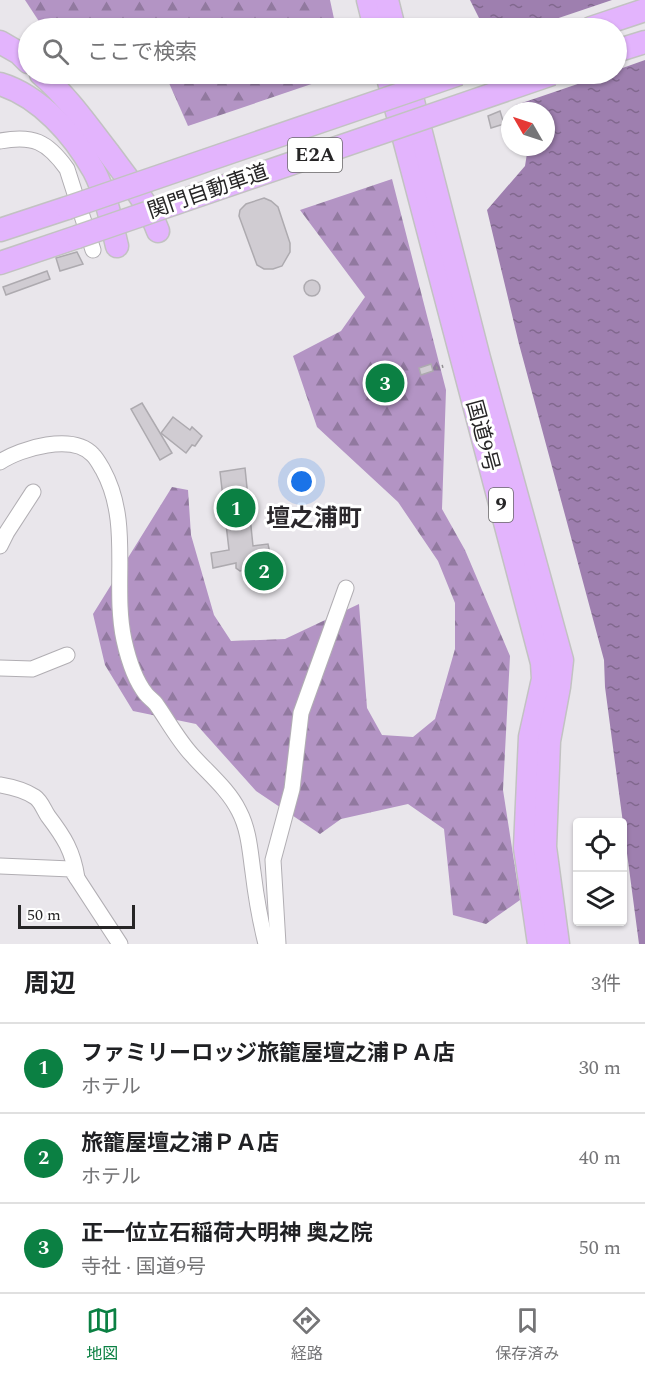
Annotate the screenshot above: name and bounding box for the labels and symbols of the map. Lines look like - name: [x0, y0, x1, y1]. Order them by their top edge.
- north arrow: [501, 102, 555, 156]
- road number: E2A: [288, 138, 342, 172]
- street label: 関門自動車道: [143, 156, 273, 228]
- pin: 3: [366, 360, 404, 406]
- street label: 国道9号: [457, 396, 507, 476]
- your location: [287, 467, 316, 496]
- pin: 1: [216, 486, 256, 530]
- road number: 9: [489, 488, 513, 522]
- district label: 壇之浦町: [266, 501, 362, 537]
- pin: 2: [244, 548, 284, 594]
- scale bar: [18, 902, 135, 930]

